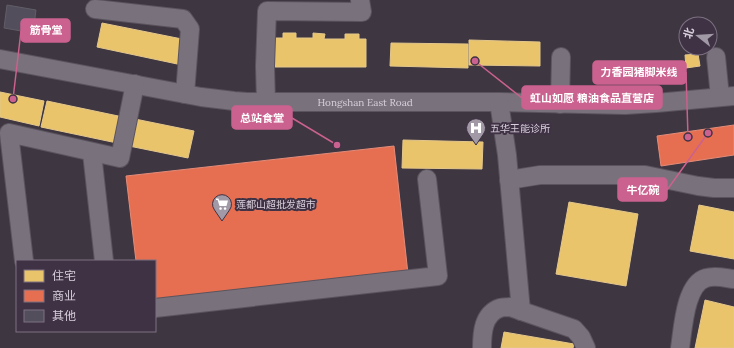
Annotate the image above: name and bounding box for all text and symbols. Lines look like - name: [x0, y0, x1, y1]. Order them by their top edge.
- north arrow: [678, 16, 718, 56]
- callout: 筋骨堂: [21, 19, 70, 42]
- text: 筋骨堂: [30, 23, 63, 37]
- text: 北: [680, 26, 697, 40]
- callout: 力香园猪脚米线: [593, 61, 686, 84]
- text: 力香园猪脚米线: [601, 65, 678, 79]
- callout: 虹山如愿 粮油食品直营店: [522, 86, 662, 109]
- text: 虹山如愿 粮油食品直营店: [530, 91, 654, 105]
- street label: Hongshan East Road: [317, 96, 413, 109]
- callout: 总站食堂: [232, 106, 292, 129]
- text: 总站食堂: [240, 111, 284, 125]
- hospital icon: 五华王能诊所: [465, 117, 487, 145]
- place label: 五华王能诊所: [490, 122, 550, 135]
- callout: 牛亿碗: [618, 178, 667, 201]
- text: 牛亿碗: [627, 183, 660, 197]
- supermarket icon: 莲都山超批发超市: [211, 193, 233, 221]
- place label: 莲都山超批发超市: [236, 198, 316, 211]
- legend: [16, 260, 156, 332]
- text: 住宅: [52, 268, 76, 283]
- text: 商业: [52, 288, 76, 303]
- text: 其他: [52, 308, 76, 323]

